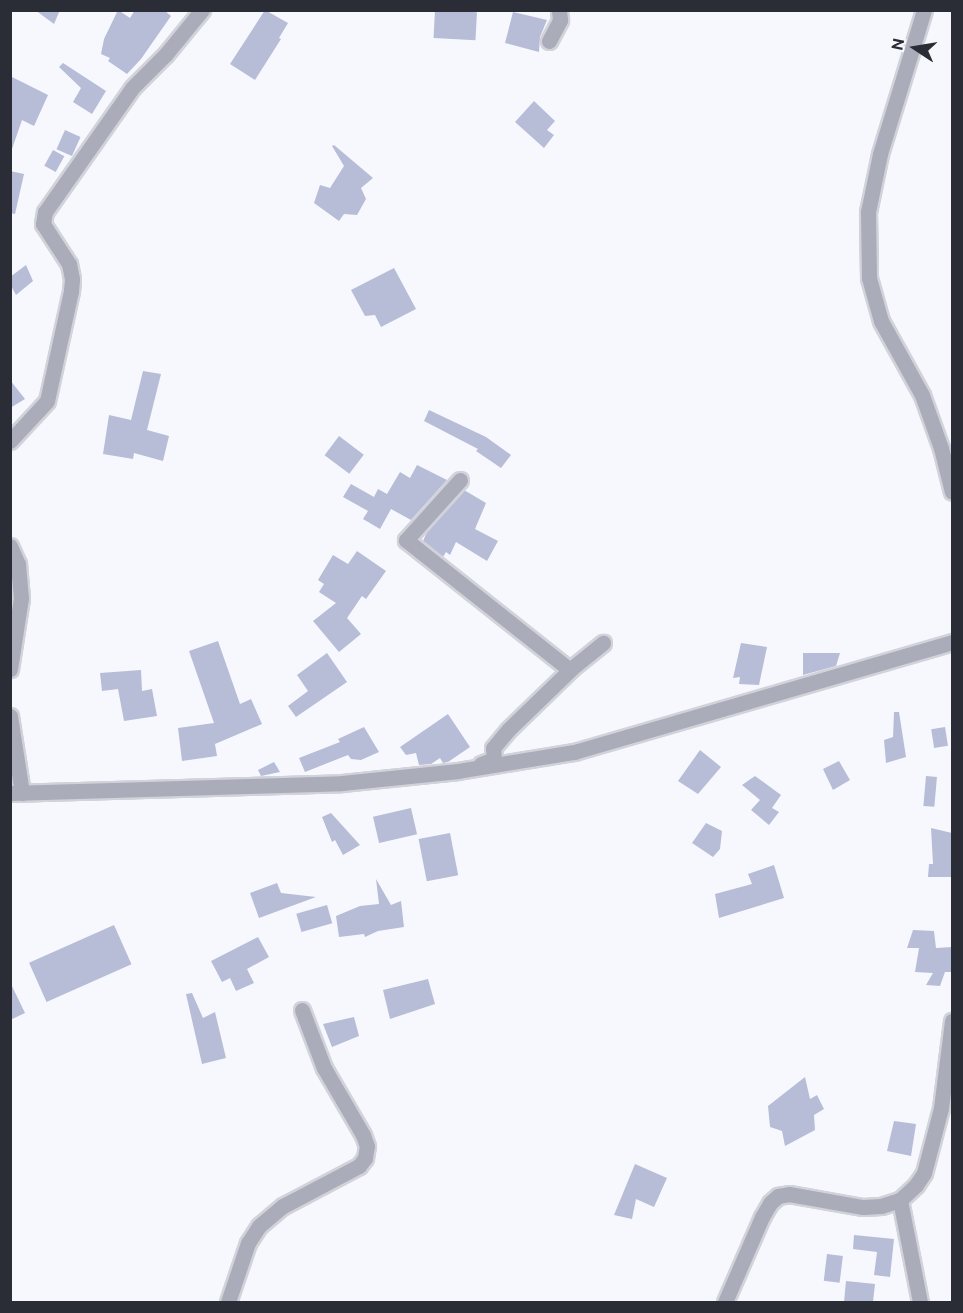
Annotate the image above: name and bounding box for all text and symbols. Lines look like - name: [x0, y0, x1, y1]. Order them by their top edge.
- north arrow: [885, 18, 945, 78]
- text: N: [887, 37, 907, 52]

